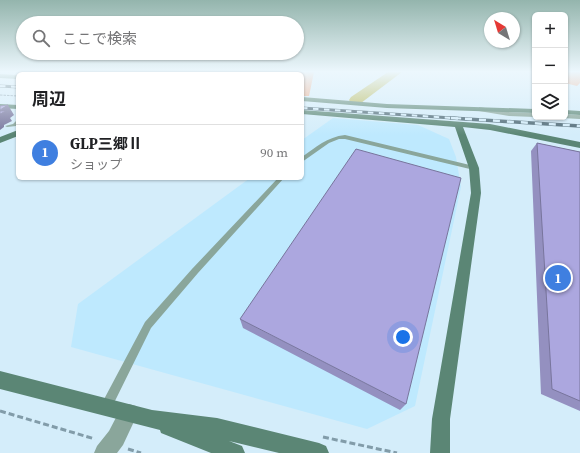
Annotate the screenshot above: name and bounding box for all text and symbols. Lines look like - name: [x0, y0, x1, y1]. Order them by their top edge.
- north arrow: [484, 12, 520, 48]
- map controls: [532, 12, 568, 120]
- button: +: [532, 12, 568, 48]
- search box: [16, 16, 304, 60]
- icon: search: [30, 27, 52, 49]
- text: ここで検索: [62, 28, 137, 49]
- button: −: [532, 48, 568, 84]
- button: layers: [532, 84, 568, 120]
- text: 周辺: [32, 87, 66, 111]
- text: GLP三郷Ⅱ: [70, 133, 143, 154]
- text: 1: [41, 144, 49, 161]
- text: 90 m: [260, 144, 288, 161]
- text: ショップ: [70, 156, 122, 173]
- pin: 1: [545, 263, 571, 293]
- your location: [393, 327, 413, 347]

